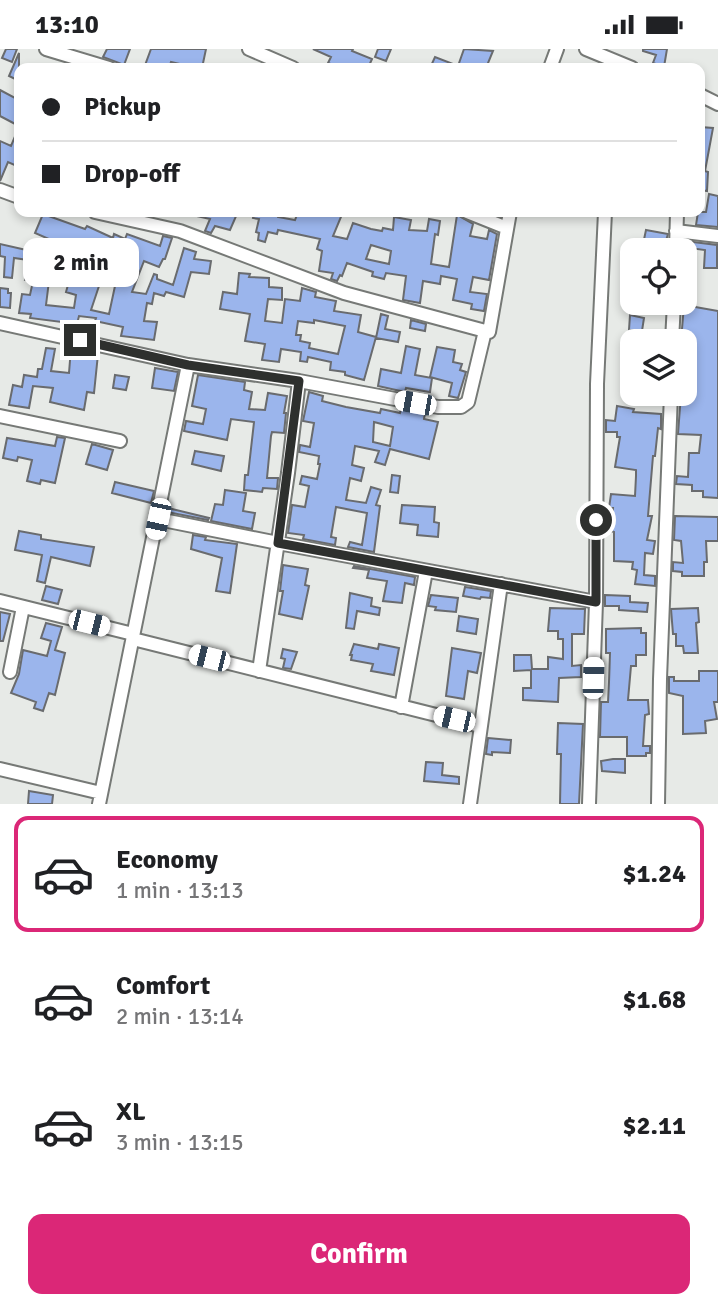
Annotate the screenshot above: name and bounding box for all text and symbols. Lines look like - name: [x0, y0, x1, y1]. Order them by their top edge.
- text: 13:10: [35, 9, 99, 41]
- text: Pickup: [84, 91, 161, 123]
- text: Drop-off: [84, 158, 180, 190]
- map controls: [620, 238, 697, 406]
- button: locate: [620, 238, 697, 315]
- callout: 2 min: [22, 239, 138, 287]
- text: 2 min: [53, 248, 109, 277]
- route end: [64, 324, 96, 356]
- button: layers: [620, 329, 697, 406]
- car: [393, 389, 438, 417]
- car: [144, 496, 173, 542]
- route start: [580, 504, 612, 536]
- car: [67, 608, 112, 638]
- car: [187, 643, 232, 673]
- car: [582, 657, 605, 699]
- car: [432, 704, 477, 734]
- icon: car: [32, 843, 95, 906]
- text: Economy: [116, 844, 218, 876]
- text: $1.24: [622, 858, 686, 890]
- text: 1 min · 13:13: [116, 876, 244, 905]
- icon: car: [32, 969, 95, 1032]
- text: Comfort: [116, 970, 210, 1002]
- text: $1.68: [622, 984, 686, 1016]
- text: 2 min · 13:14: [116, 1002, 244, 1031]
- icon: car: [32, 1095, 95, 1158]
- text: XL: [116, 1096, 146, 1128]
- text: $2.11: [622, 1110, 686, 1142]
- text: 3 min · 13:15: [116, 1128, 244, 1157]
- button: Confirm: [28, 1214, 690, 1294]

